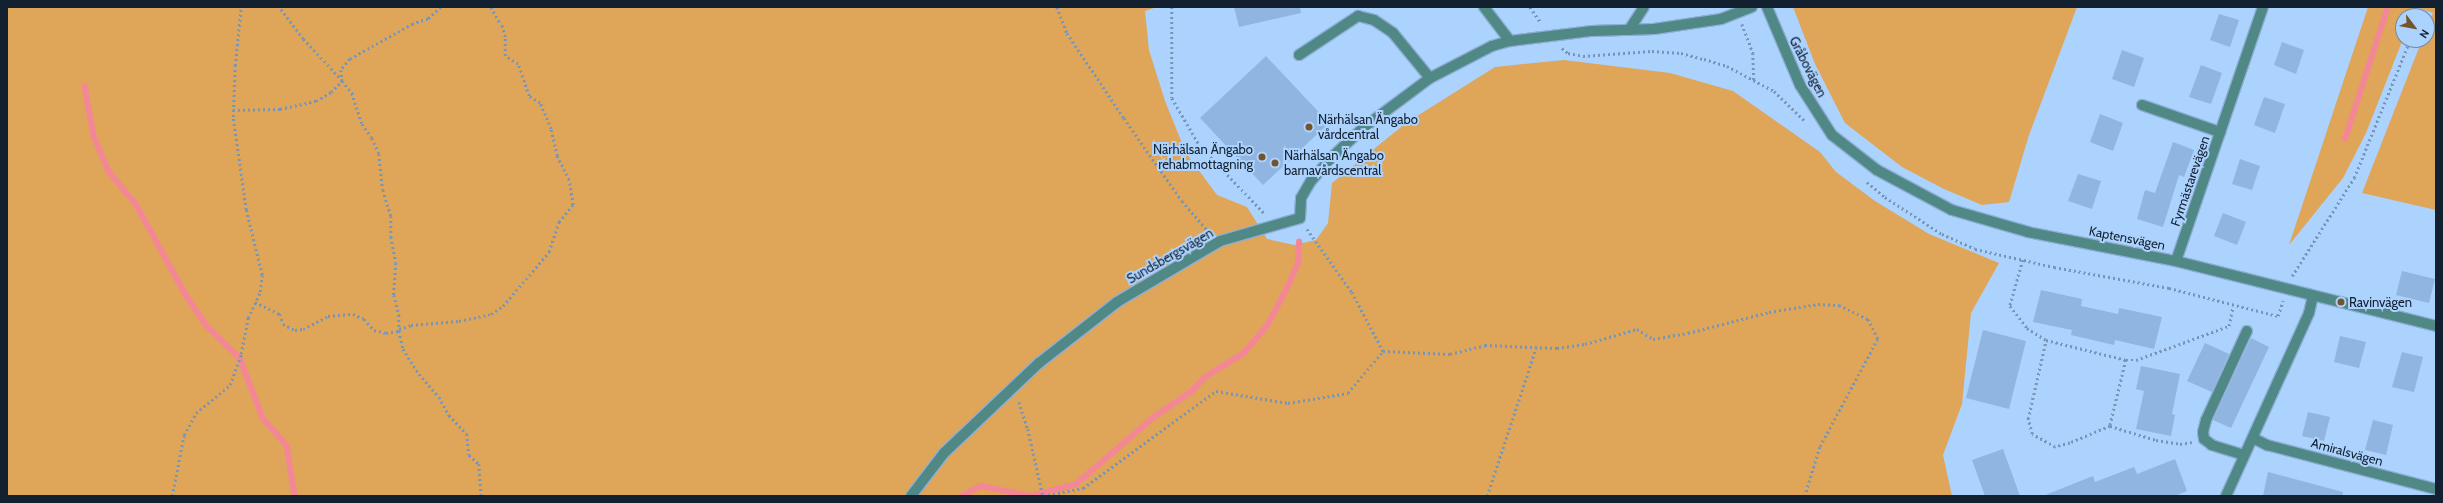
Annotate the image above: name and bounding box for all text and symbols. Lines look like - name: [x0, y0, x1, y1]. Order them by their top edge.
- north arrow: [2395, 8, 2435, 48]
- text: N: [2416, 27, 2432, 41]
- street label: Gråbovägen: [1786, 34, 1830, 100]
- place label: Närhälsan Ängabo vårdcentral: [1318, 112, 1418, 143]
- marker: Närhälsan Ängabo vårdcentral: [1303, 121, 1315, 133]
- street label: Fyrmästarevägen: [2167, 134, 2213, 228]
- place label: Närhälsan Ängabo rehabmottagning: [1153, 142, 1253, 173]
- place label: Närhälsan Ängabo barnavårdscentral: [1284, 148, 1384, 179]
- marker: Närhälsan Ängabo rehabmottagning: [1256, 151, 1268, 163]
- marker: Närhälsan Ängabo barnavårdscentral: [1269, 157, 1281, 169]
- street label: Kaptensvägen: [2088, 223, 2166, 253]
- street label: Sundsbergsvägen: [1124, 225, 1216, 287]
- place label: Ravinvägen: [2349, 294, 2412, 310]
- marker: Ravinvägen: [2336, 297, 2346, 307]
- street label: Amiralsvägen: [2309, 435, 2385, 469]

